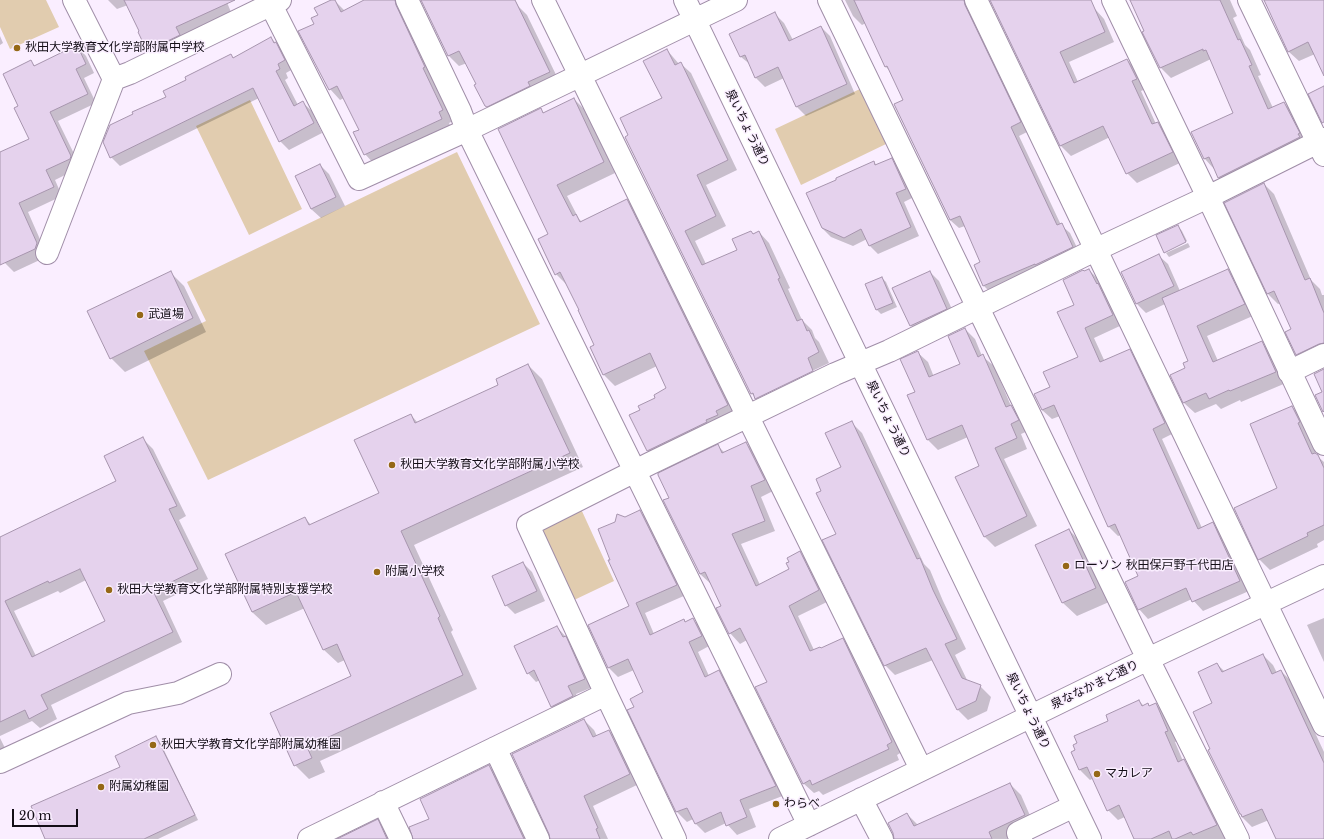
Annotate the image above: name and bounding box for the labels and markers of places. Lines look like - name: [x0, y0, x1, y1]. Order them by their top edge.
- place label: 秋田大学教育文化学部附属中学校: [25, 41, 205, 55]
- marker: 秋田大学教育文化学部附属中学校: [12, 43, 22, 53]
- place label: 武道場: [148, 308, 184, 322]
- marker: 武道場: [135, 310, 145, 320]
- place label: 秋田大学教育文化学部附属小学校: [400, 458, 580, 472]
- marker: 秋田大学教育文化学部附属小学校: [387, 460, 397, 470]
- place label: ローソン 秋田保戸野千代田店: [1074, 559, 1233, 573]
- marker: ローソン 秋田保戸野千代田店: [1061, 561, 1071, 571]
- place label: 附属小学校: [385, 565, 445, 579]
- marker: 附属小学校: [372, 567, 382, 577]
- place label: 秋田大学教育文化学部附属特別支援学校: [117, 583, 333, 597]
- marker: 秋田大学教育文化学部附属特別支援学校: [104, 585, 114, 595]
- place label: 秋田大学教育文化学部附属幼稚園: [161, 738, 341, 752]
- marker: 秋田大学教育文化学部附属幼稚園: [148, 740, 158, 750]
- place label: マカレア: [1105, 767, 1153, 781]
- marker: マカレア: [1092, 769, 1102, 779]
- place label: 附属幼稚園: [109, 780, 169, 794]
- marker: 附属幼稚園: [96, 782, 106, 792]
- place label: わらべ: [784, 797, 820, 811]
- marker: わらべ: [771, 799, 781, 809]

